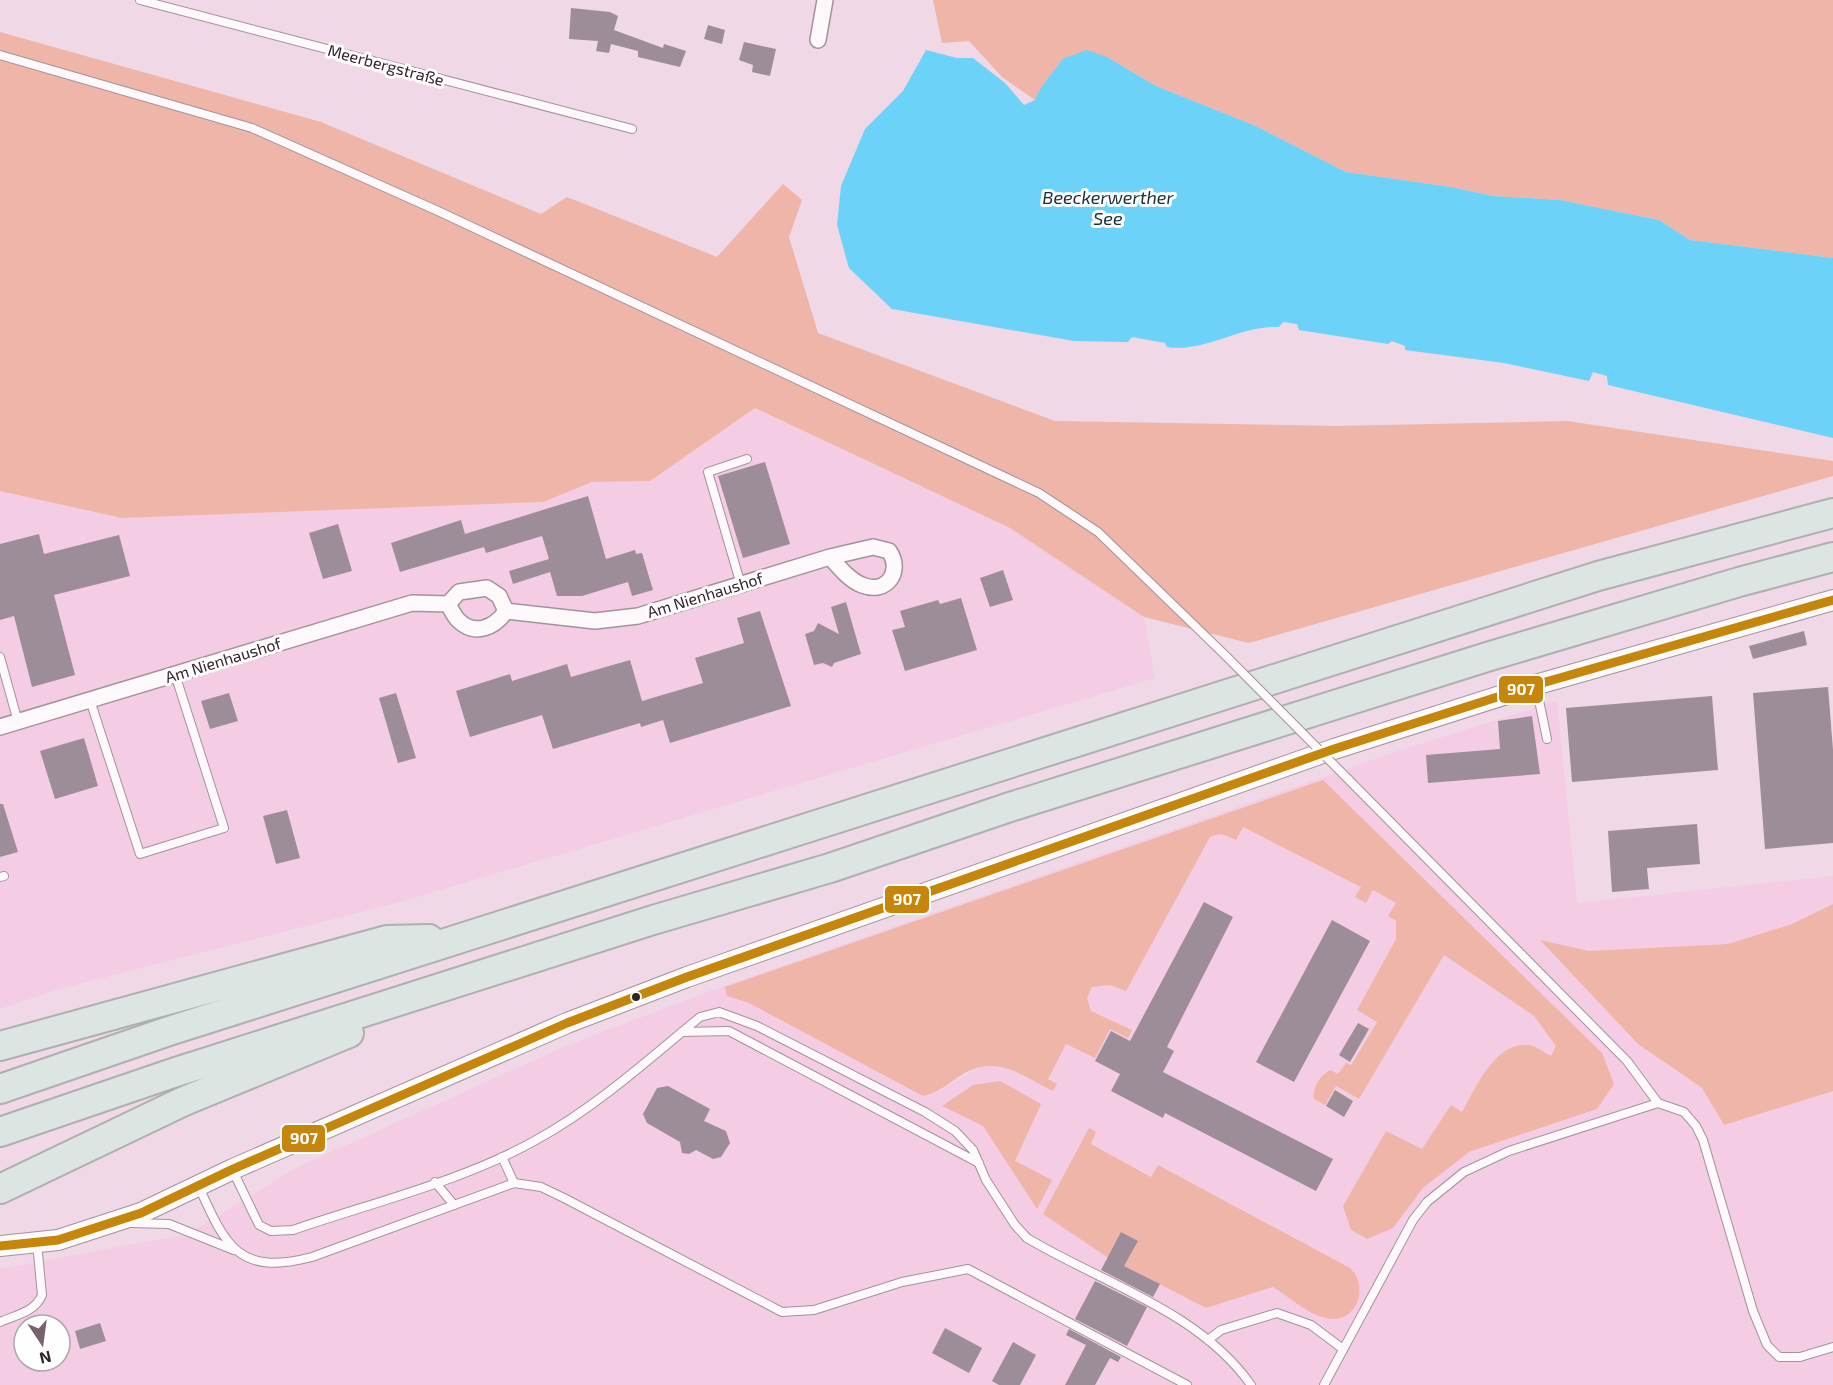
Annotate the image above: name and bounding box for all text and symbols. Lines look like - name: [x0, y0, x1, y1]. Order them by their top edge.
- street label: Meerbergstraße: [326, 40, 446, 89]
- water label: Beeckerwerther See: [1042, 186, 1175, 229]
- street label: Am Nienhaushof: [644, 568, 766, 621]
- street label: Am Nienhaushof: [162, 633, 284, 686]
- line badge: 907: [1498, 675, 1544, 704]
- text: 907: [1507, 679, 1536, 698]
- line badge: 907: [884, 885, 930, 914]
- text: 907: [893, 889, 922, 908]
- unlabelled marker: [630, 991, 642, 1003]
- line badge: 907: [281, 1124, 326, 1153]
- text: 907: [290, 1128, 319, 1147]
- north arrow: [12, 1313, 72, 1373]
- text: N: [38, 1348, 53, 1369]

